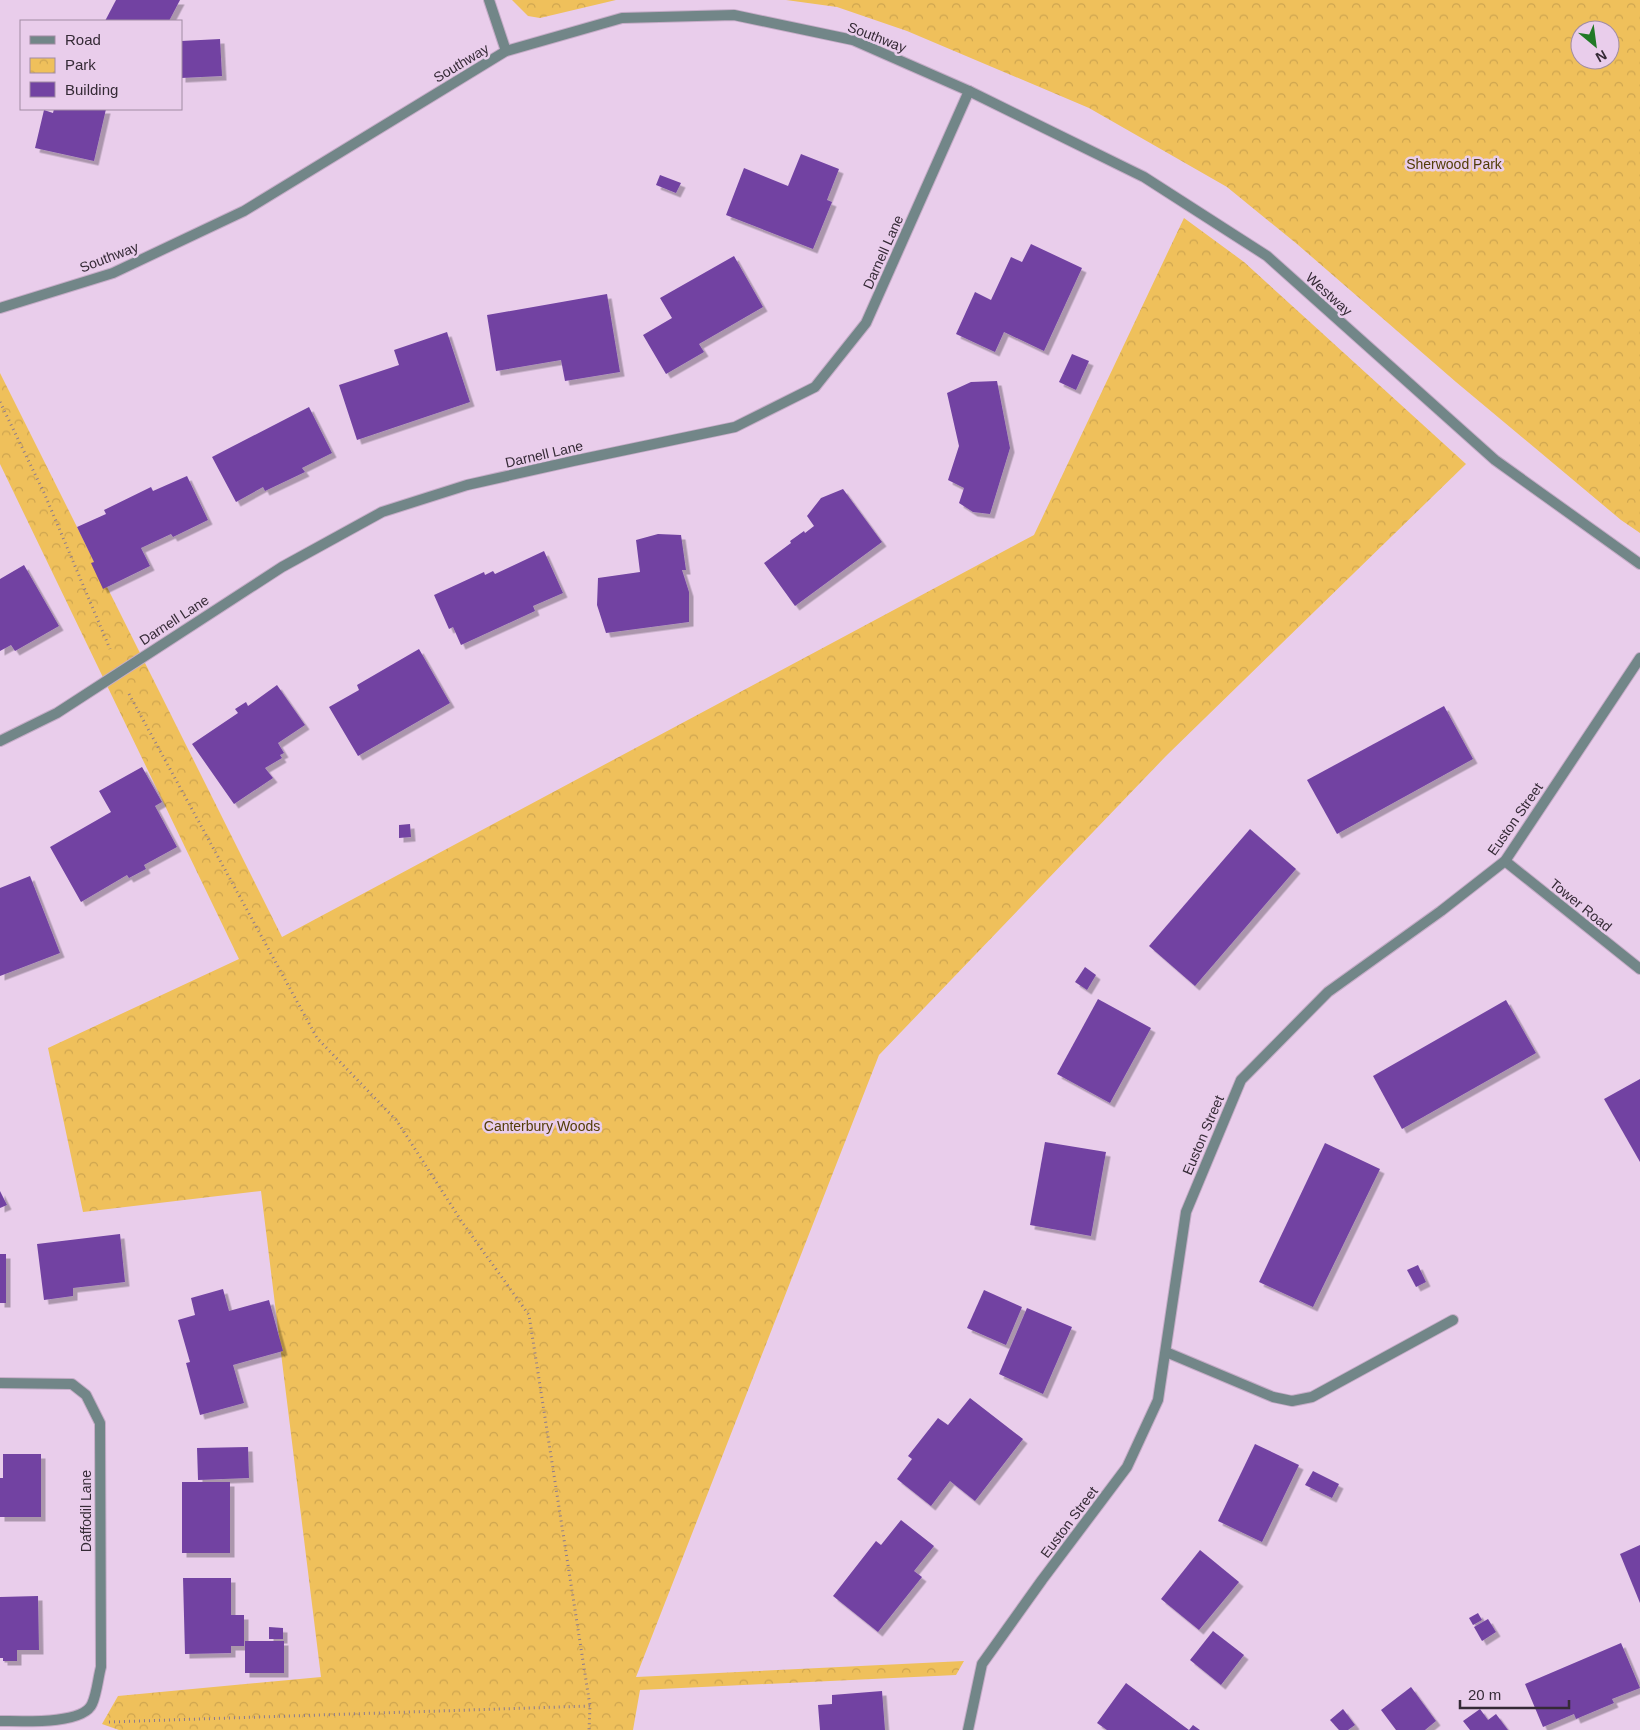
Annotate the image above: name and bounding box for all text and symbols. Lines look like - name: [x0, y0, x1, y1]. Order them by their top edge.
- street label: Southway: [845, 19, 909, 55]
- legend: [20, 20, 182, 110]
- north arrow: [1570, 20, 1620, 70]
- text: Road: [65, 31, 101, 48]
- street label: Southway: [431, 40, 491, 86]
- text: N: [1593, 47, 1610, 66]
- text: Park: [65, 56, 96, 73]
- text: Building: [65, 81, 118, 98]
- park label: Sherwood Park: [1406, 156, 1503, 172]
- street label: Darnell Lane: [860, 212, 907, 292]
- street label: Southway: [77, 239, 141, 275]
- street label: Westway: [1303, 269, 1355, 319]
- street label: Darnell Lane: [504, 437, 585, 471]
- street label: Darnell Lane: [136, 592, 212, 648]
- street label: Euston Street: [1484, 780, 1546, 858]
- street label: Tower Road: [1547, 875, 1615, 935]
- street label: Euston Street: [1179, 1093, 1227, 1177]
- park label: Canterbury Woods: [484, 1118, 600, 1134]
- street label: Daffodil Lane: [78, 1470, 94, 1552]
- street label: Euston Street: [1037, 1483, 1101, 1561]
- scale bar: [1460, 1678, 1569, 1710]
- text: 20 m: [1468, 1686, 1501, 1703]

